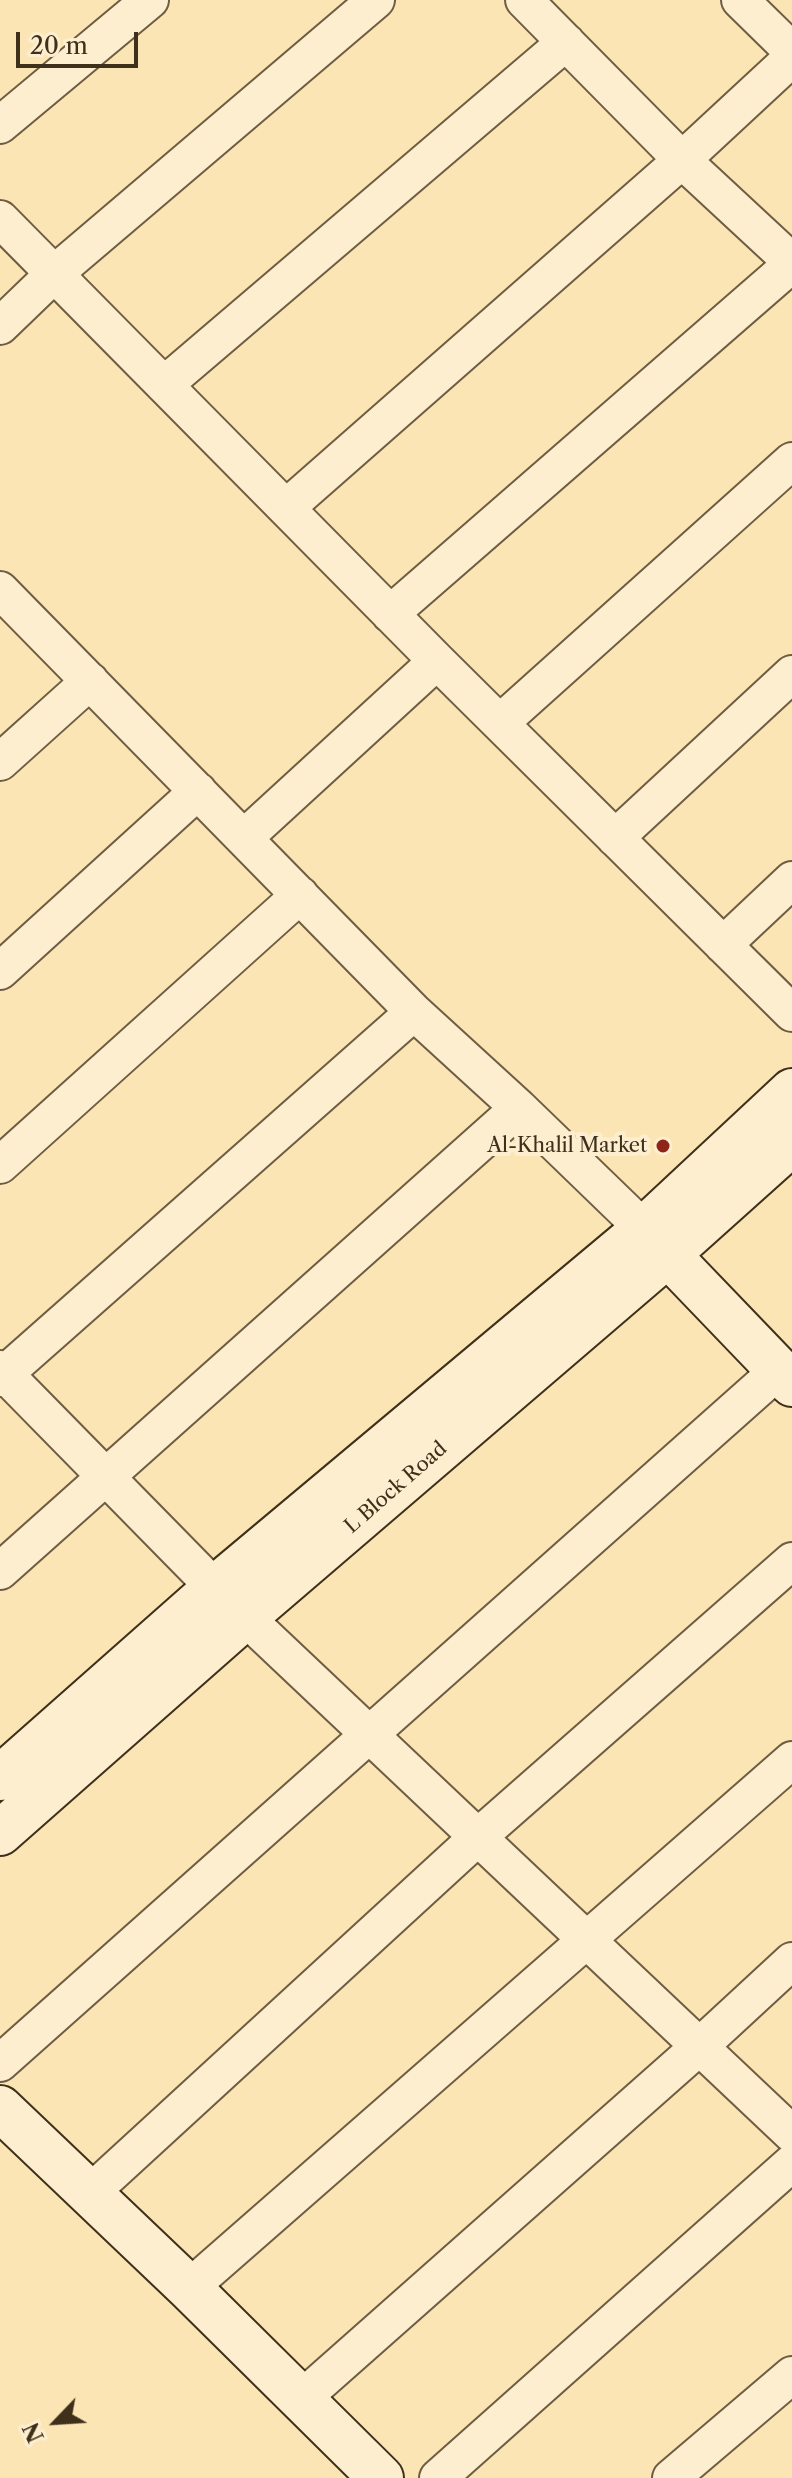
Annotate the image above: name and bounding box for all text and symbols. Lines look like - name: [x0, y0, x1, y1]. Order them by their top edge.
- scale bar: [20, 16, 142, 66]
- text: 20 m: [30, 31, 88, 60]
- place label: Al-Khalil Market: [487, 1134, 647, 1158]
- marker: Al-Khalil Market: [654, 1137, 672, 1155]
- street label: L Block Road: [340, 1437, 452, 1539]
- north arrow: [16, 2382, 96, 2462]
- text: N: [18, 2418, 50, 2447]

